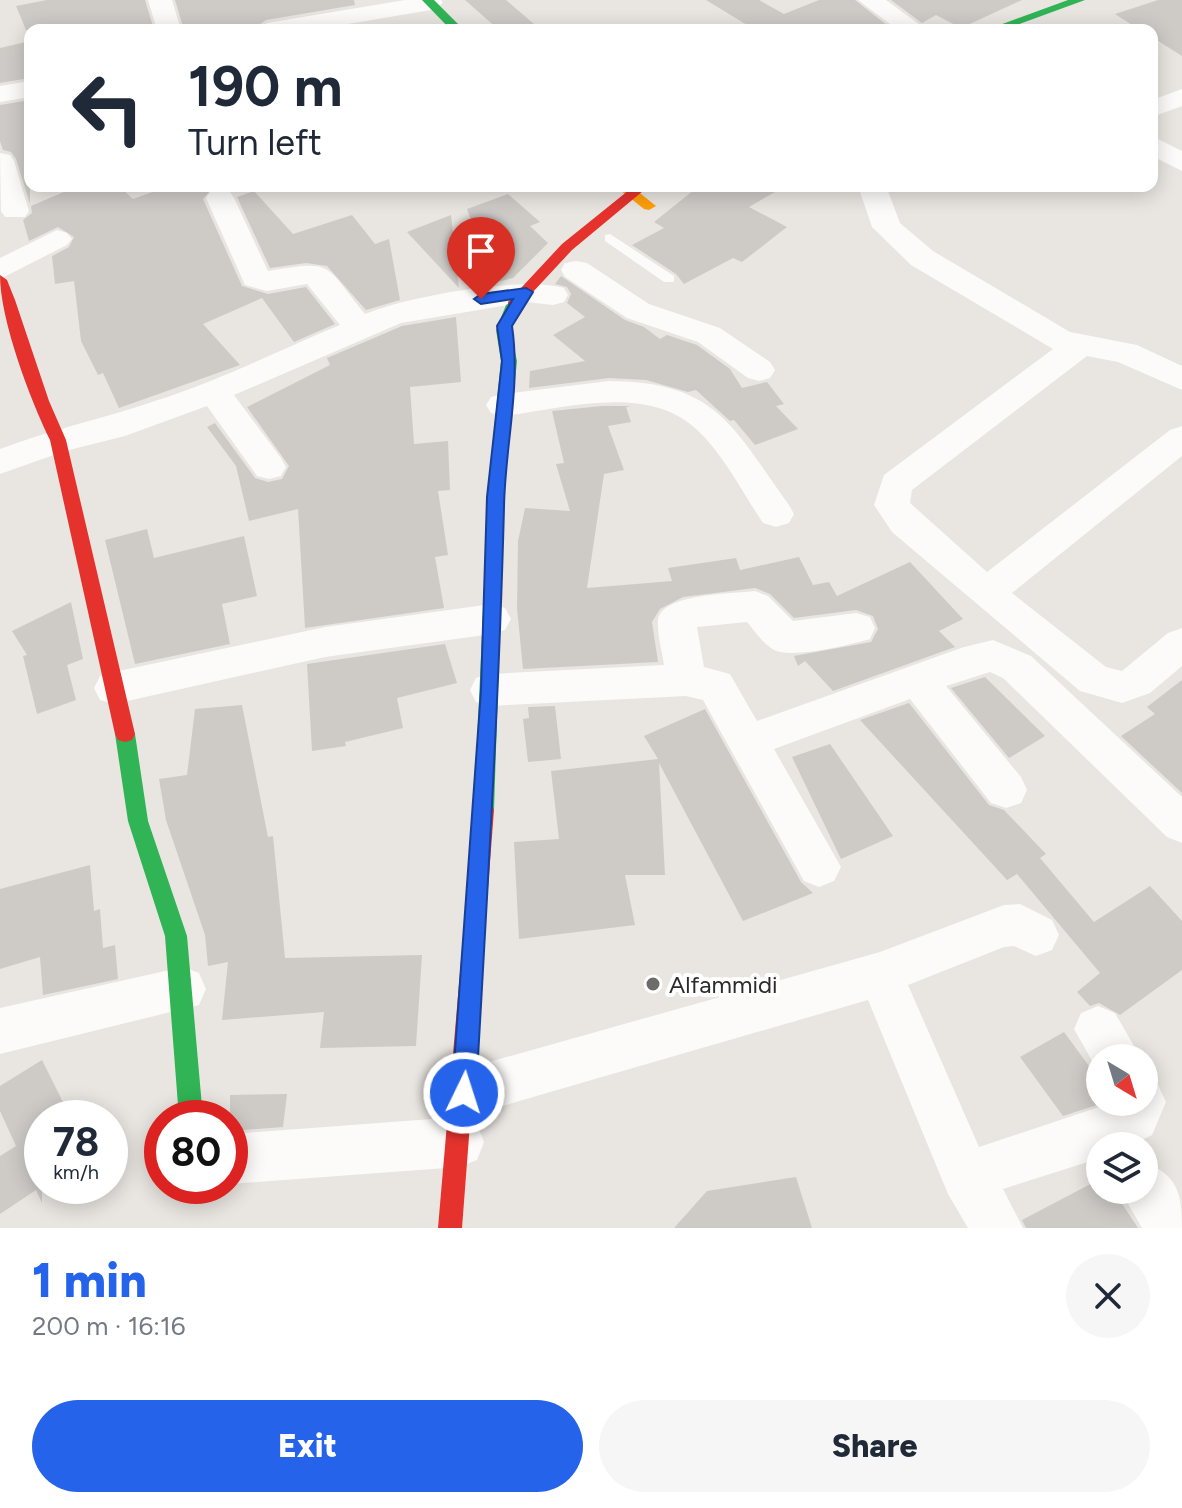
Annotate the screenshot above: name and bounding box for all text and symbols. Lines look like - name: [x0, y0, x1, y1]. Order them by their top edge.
- text: 190 m: [188, 53, 343, 120]
- icon: left: [56, 56, 160, 160]
- text: Turn left: [188, 121, 322, 164]
- pin: [447, 217, 515, 299]
- icon: arrive: [459, 229, 503, 273]
- place label: Alfammidi: [669, 970, 778, 999]
- marker: Alfammidi: [644, 975, 662, 993]
- north arrow: [1086, 1044, 1158, 1116]
- map controls: [1086, 1044, 1158, 1204]
- position arrow: [422, 1051, 506, 1135]
- speed limit sign: 80: [144, 1100, 248, 1204]
- text: 78: [53, 1118, 99, 1166]
- button: layers: [1086, 1132, 1158, 1204]
- text: km/h: [53, 1160, 99, 1184]
- text: 1 min: [32, 1251, 147, 1309]
- button: close: [1066, 1254, 1150, 1338]
- text: 200 m · 16:16: [32, 1310, 185, 1342]
- button: Exit: [32, 1400, 583, 1492]
- button: Share: [599, 1400, 1150, 1492]

